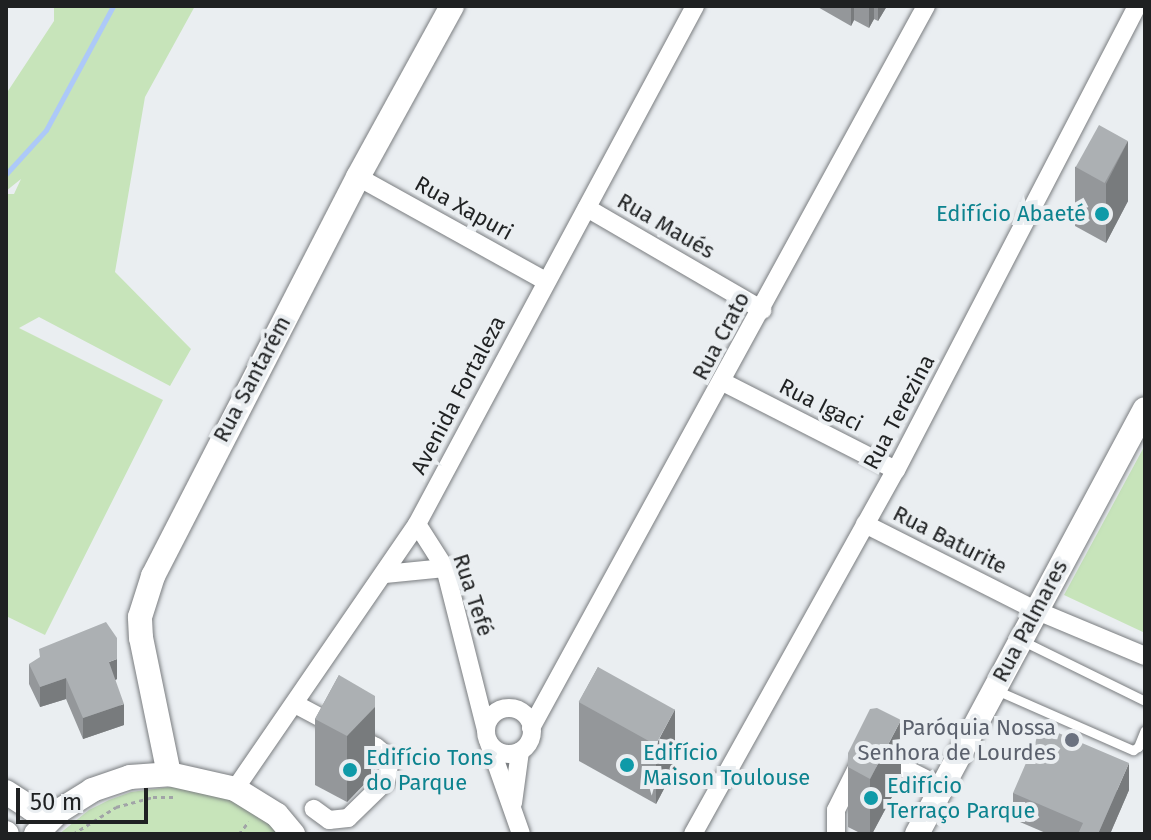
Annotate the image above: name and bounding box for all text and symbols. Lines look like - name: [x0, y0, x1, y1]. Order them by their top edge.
- street label: Rua Xapuri: [410, 170, 518, 246]
- street label: Rua Maués: [613, 188, 719, 264]
- place label: Edifício Abaeté: [936, 201, 1086, 227]
- marker: Edifício Abaeté: [1093, 205, 1111, 223]
- street label: Rua Crato: [687, 287, 755, 385]
- street label: Rua Santarém: [208, 311, 296, 447]
- street label: Avenida Fortaleza: [405, 311, 511, 479]
- street label: Rua Terezina: [858, 350, 940, 474]
- street label: Rua Igaci: [775, 373, 867, 437]
- street label: Rua Baturite: [889, 500, 1011, 580]
- street label: Rua Tefé: [447, 550, 499, 640]
- street label: Rua Palmares: [987, 555, 1073, 687]
- place label: Paróquia Nossa Senhora de Lourdes: [858, 714, 1056, 766]
- marker: Paróquia Nossa Senhora de Lourdes: [1063, 731, 1081, 749]
- place label: Edifício Maison Toulouse: [643, 739, 810, 790]
- place label: Edifício Tons do Parque: [366, 744, 493, 796]
- marker: Edifício Maison Toulouse: [618, 756, 636, 774]
- marker: Edifício Tons do Parque: [341, 761, 359, 779]
- scale bar: [20, 772, 152, 822]
- place label: Edifício Terraço Parque: [887, 772, 1035, 824]
- text: 50 m: [30, 788, 82, 816]
- marker: Edifício Terraço Parque: [862, 789, 880, 807]

